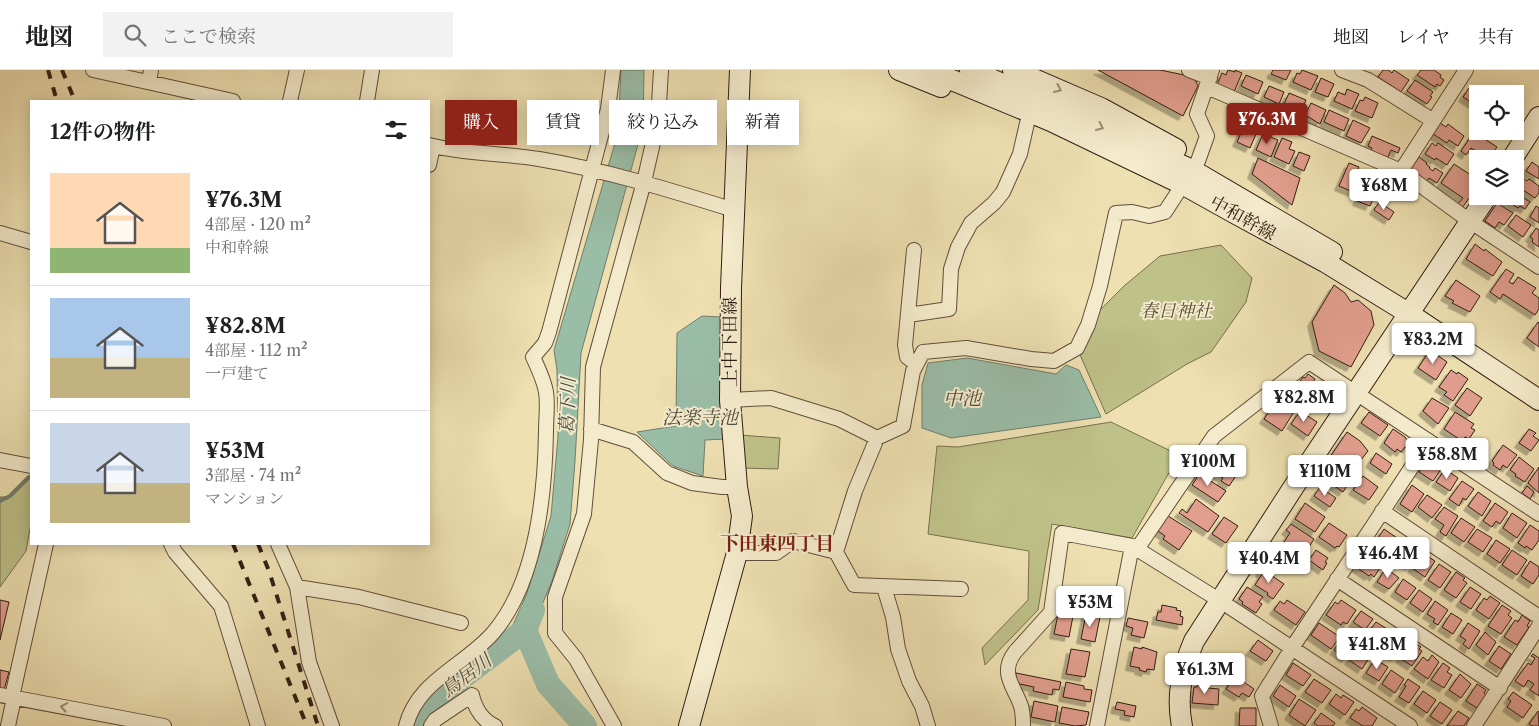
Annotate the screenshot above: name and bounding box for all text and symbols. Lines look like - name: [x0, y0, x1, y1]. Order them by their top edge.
- search box: [103, 12, 453, 57]
- icon: search: [121, 21, 149, 49]
- text: 地図: [25, 22, 73, 51]
- text: ここで検索: [161, 25, 256, 48]
- text: 地図: [1333, 26, 1369, 48]
- text: レイヤ: [1397, 26, 1450, 48]
- text: 共有: [1478, 26, 1514, 48]
- one-way arrow: [1053, 83, 1062, 94]
- map controls: [1469, 85, 1524, 205]
- button: locate: [1469, 85, 1524, 140]
- chip: 購入: [445, 100, 517, 145]
- chip: 賃貸: [527, 100, 599, 145]
- chip: 絞り込み: [609, 100, 717, 145]
- chip: 新着: [727, 100, 799, 145]
- pin: ¥76.3M: [1226, 102, 1308, 145]
- text: ¥76.3M: [1238, 109, 1296, 129]
- icon: filters: [382, 116, 410, 144]
- text: 12件の物件: [50, 119, 156, 144]
- one-way arrow: [1095, 121, 1104, 131]
- button: layers: [1469, 150, 1524, 205]
- pin: ¥68M: [1354, 168, 1414, 211]
- text: ¥68M: [1360, 175, 1408, 195]
- text: ¥76.3M: [205, 187, 282, 212]
- street label: 中和幹線: [1206, 191, 1280, 245]
- icon: home: [90, 193, 150, 253]
- text: 4部屋 · 120 m²: [205, 214, 311, 234]
- text: 中和幹線: [205, 237, 269, 257]
- street label: 上中下田線: [719, 297, 741, 387]
- park label: 春日神社: [1140, 300, 1213, 322]
- text: ¥82.8M: [205, 313, 286, 338]
- icon: home: [90, 318, 150, 378]
- pin: ¥83.2M: [1392, 322, 1474, 365]
- text: ¥83.2M: [1403, 329, 1463, 349]
- text: 4部屋 · 112 m²: [205, 340, 308, 360]
- text: 一戸建て: [205, 363, 269, 383]
- water label: 葛下川: [555, 375, 580, 435]
- pin: ¥82.8M: [1263, 380, 1345, 423]
- water label: 中池: [943, 387, 983, 410]
- text: ¥82.8M: [1273, 387, 1335, 407]
- water label: 法楽寺池: [662, 406, 740, 429]
- text: ¥53M: [205, 438, 265, 463]
- pin: ¥58.8M: [1406, 438, 1488, 480]
- icon: home: [90, 443, 150, 503]
- pin: ¥100M: [1173, 444, 1243, 487]
- text: ¥58.8M: [1417, 444, 1477, 464]
- text: ¥100M: [1180, 451, 1236, 471]
- pin: ¥110M: [1290, 454, 1360, 497]
- text: ¥110M: [1299, 461, 1351, 481]
- text: 3部屋 · 74 m²: [205, 465, 301, 485]
- text: マンション: [205, 488, 284, 508]
- district label: 下田東四丁目: [720, 532, 834, 555]
- pin: ¥46.4M: [1347, 536, 1429, 579]
- pin: ¥40.4M: [1228, 542, 1310, 584]
- text: ¥46.4M: [1358, 543, 1418, 563]
- text: ¥40.4M: [1238, 548, 1300, 568]
- pin: ¥53M: [1060, 586, 1120, 628]
- text: ¥53M: [1067, 592, 1113, 612]
- pin: ¥41.8M: [1336, 628, 1418, 670]
- text: ¥41.8M: [1348, 634, 1406, 654]
- water label: 鳥居川: [437, 648, 498, 702]
- pin: ¥61.3M: [1164, 652, 1246, 695]
- text: ¥61.3M: [1176, 659, 1234, 679]
- one-way arrow: [60, 703, 69, 713]

